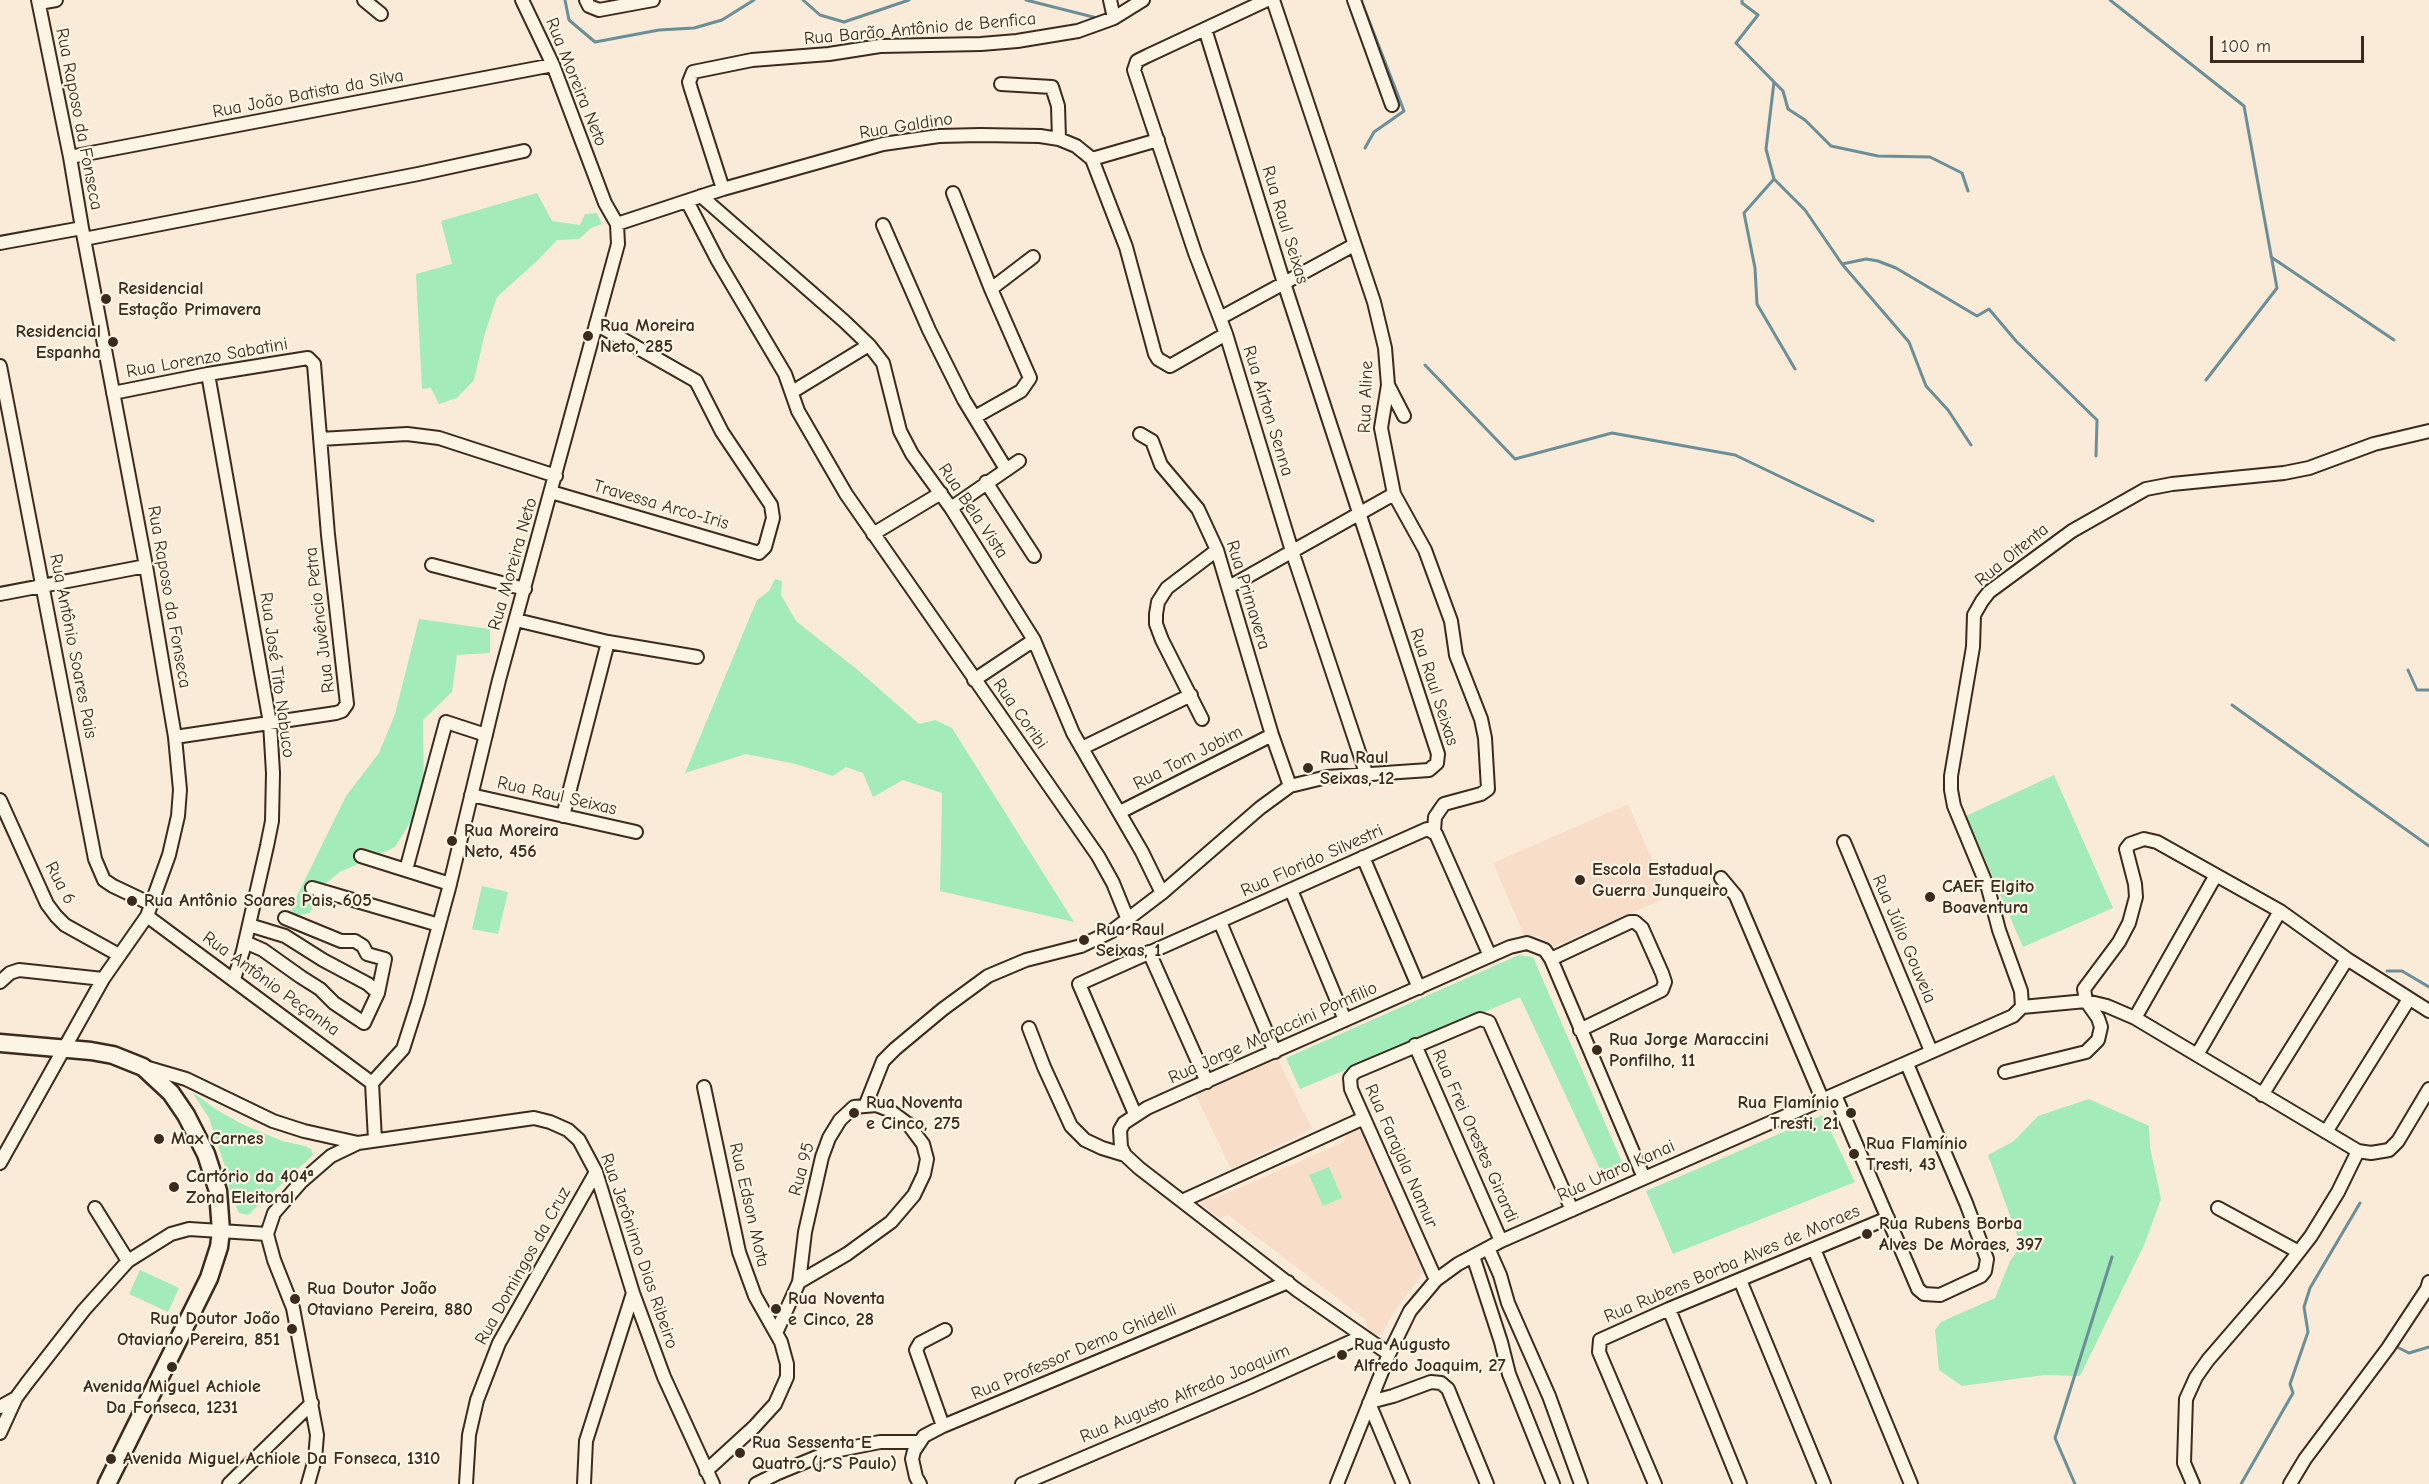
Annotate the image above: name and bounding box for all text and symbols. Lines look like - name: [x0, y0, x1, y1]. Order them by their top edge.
- street label: Rua Barão Antônio de Benfica: [803, 8, 1037, 50]
- street label: Rua Moreira Neto: [540, 15, 612, 149]
- scale bar: [2213, 24, 2368, 62]
- street label: Rua Raposo da Fonseca: [51, 26, 107, 212]
- text: 100 m: [2221, 36, 2271, 57]
- street label: Rua João Batista da Silva: [211, 65, 405, 123]
- street label: Rua Galdino: [858, 108, 954, 144]
- street label: Rua Raul Seixas: [1257, 163, 1313, 287]
- place label: Residencial Estação Primavera: [118, 278, 261, 320]
- marker: Residencial Estação Primavera: [99, 292, 113, 306]
- place label: Rua Moreira Neto, 285: [600, 315, 695, 358]
- place label: Residencial Espanha: [15, 321, 101, 364]
- marker: Rua Moreira Neto, 285: [581, 329, 595, 343]
- street label: Rua Lorenzo Sabatini: [125, 333, 289, 383]
- marker: Residencial Espanha: [106, 335, 120, 349]
- street label: Rua Aírton Senna: [1238, 343, 1298, 479]
- street label: Rua Aline: [1354, 360, 1378, 434]
- street label: Rua Bela Vista: [933, 459, 1013, 563]
- street label: Travessa Arco-Iris: [591, 475, 731, 535]
- street label: Rua Moreira Neto: [484, 495, 542, 633]
- street label: Rua Raposo da Fonseca: [142, 504, 196, 690]
- street label: Rua Oitenta: [1971, 519, 2053, 591]
- street label: Rua Primavera: [1221, 538, 1275, 652]
- street label: Rua Juvêncio Petra: [300, 546, 340, 694]
- street label: Rua Antônio Soares Pais: [44, 552, 102, 740]
- street label: Rua José Tito Nabuco: [255, 591, 299, 759]
- street label: Rua Raul Seixas: [1405, 626, 1463, 748]
- street label: Rua Coribi: [988, 675, 1052, 753]
- street label: Rua Tom Jobim: [1130, 721, 1246, 795]
- place label: Rua Raul Seixas, 12: [1320, 747, 1394, 789]
- marker: Rua Raul Seixas, 12: [1301, 761, 1315, 775]
- street label: Rua Raul Seixas: [495, 772, 619, 820]
- place label: Rua Moreira Neto, 456: [464, 820, 559, 862]
- street label: Rua Florido Silvestri: [1238, 820, 1386, 902]
- marker: Rua Moreira Neto, 456: [445, 834, 459, 848]
- street label: Rua 6: [40, 858, 80, 908]
- place label: Escola Estadual Guerra Junqueiro: [1592, 859, 1728, 902]
- street label: Rua Júlio Gouveia: [1867, 872, 1941, 1006]
- marker: Escola Estadual Guerra Junqueiro: [1573, 873, 1587, 887]
- place label: CAEF Elgito Boaventura: [1942, 876, 2034, 918]
- place label: Rua Antônio Soares Pais, 605: [144, 890, 372, 912]
- marker: CAEF Elgito Boaventura: [1923, 890, 1937, 904]
- marker: Rua Antônio Soares Pais, 605: [125, 894, 139, 908]
- place label: Rua Raul Seixas, 1: [1096, 919, 1165, 962]
- street label: Rua Antônio Peçanha: [198, 927, 344, 1041]
- marker: Rua Raul Seixas, 1: [1077, 933, 1091, 947]
- street label: Rua Jorge Maraccini Pomfilio: [1165, 977, 1381, 1089]
- place label: Rua Jorge Maraccini Ponfilho, 11: [1609, 1029, 1769, 1072]
- marker: Rua Jorge Maraccini Ponfilho, 11: [1590, 1043, 1604, 1057]
- street label: Rua Frei Orestes Girardi: [1427, 1046, 1523, 1226]
- street label: Rua Farajala Namur: [1360, 1081, 1442, 1231]
- place label: Rua Noventa e Cinco, 275: [866, 1092, 963, 1134]
- place label: Rua Flamínio Tresti, 21: [1738, 1092, 1839, 1134]
- marker: Rua Noventa e Cinco, 275: [847, 1106, 861, 1120]
- marker: Rua Flamínio Tresti, 21: [1844, 1106, 1858, 1120]
- place label: Max Carnes: [171, 1128, 263, 1150]
- marker: Max Carnes: [152, 1132, 166, 1146]
- place label: Rua Flamínio Tresti, 43: [1866, 1133, 1967, 1176]
- street label: Rua Utaro Kanai: [1554, 1135, 1678, 1207]
- street label: Rua 95: [785, 1140, 819, 1198]
- street label: Rua Edson Mota: [724, 1141, 774, 1269]
- marker: Rua Flamínio Tresti, 43: [1847, 1147, 1861, 1161]
- street label: Rua Jerônimo Dias Ribeiro: [595, 1150, 683, 1352]
- place label: Cartório da 404ª Zona Eleitoral: [186, 1166, 313, 1208]
- marker: Cartório da 404ª Zona Eleitoral: [167, 1180, 181, 1194]
- street label: Rua Domingos da Cruz: [471, 1183, 575, 1349]
- street label: Rua Rubens Borba Alves de Moraes: [1601, 1200, 1863, 1328]
- place label: Rua Rubens Borba Alves De Moraes, 397: [1879, 1213, 2042, 1256]
- marker: Rua Rubens Borba Alves De Moraes, 397: [1860, 1227, 1874, 1241]
- place label: Rua Doutor João Otaviano Pereira, 880: [307, 1278, 473, 1320]
- place label: Rua Noventa e Cinco, 28: [788, 1288, 885, 1330]
- marker: Rua Doutor João Otaviano Pereira, 880: [288, 1292, 302, 1306]
- street label: Rua Professor Demo Ghidelli: [968, 1299, 1180, 1405]
- marker: Rua Noventa e Cinco, 28: [769, 1302, 783, 1316]
- place label: Rua Doutor João Otaviano Pereira, 851: [117, 1308, 280, 1350]
- marker: Rua Doutor João Otaviano Pereira, 851: [285, 1322, 299, 1336]
- place label: Rua Augusto Alfredo Joaquim, 27: [1354, 1334, 1506, 1376]
- street label: Rua Augusto Alfredo Joaquim: [1077, 1340, 1293, 1448]
- marker: Rua Augusto Alfredo Joaquim, 27: [1335, 1348, 1349, 1362]
- marker: Avenida Miguel Achiole Da Fonseca, 1231: [165, 1360, 179, 1374]
- place label: Avenida Miguel Achiole Da Fonseca, 1231: [83, 1376, 261, 1418]
- place label: Rua Sessenta E Quatro (j. S Paulo): [752, 1432, 897, 1474]
- marker: Rua Sessenta E Quatro (j. S Paulo): [733, 1446, 747, 1460]
- place label: Avenida Miguel Achiole Da Fonseca, 1310: [123, 1448, 440, 1470]
- marker: Avenida Miguel Achiole Da Fonseca, 1310: [104, 1452, 118, 1466]

